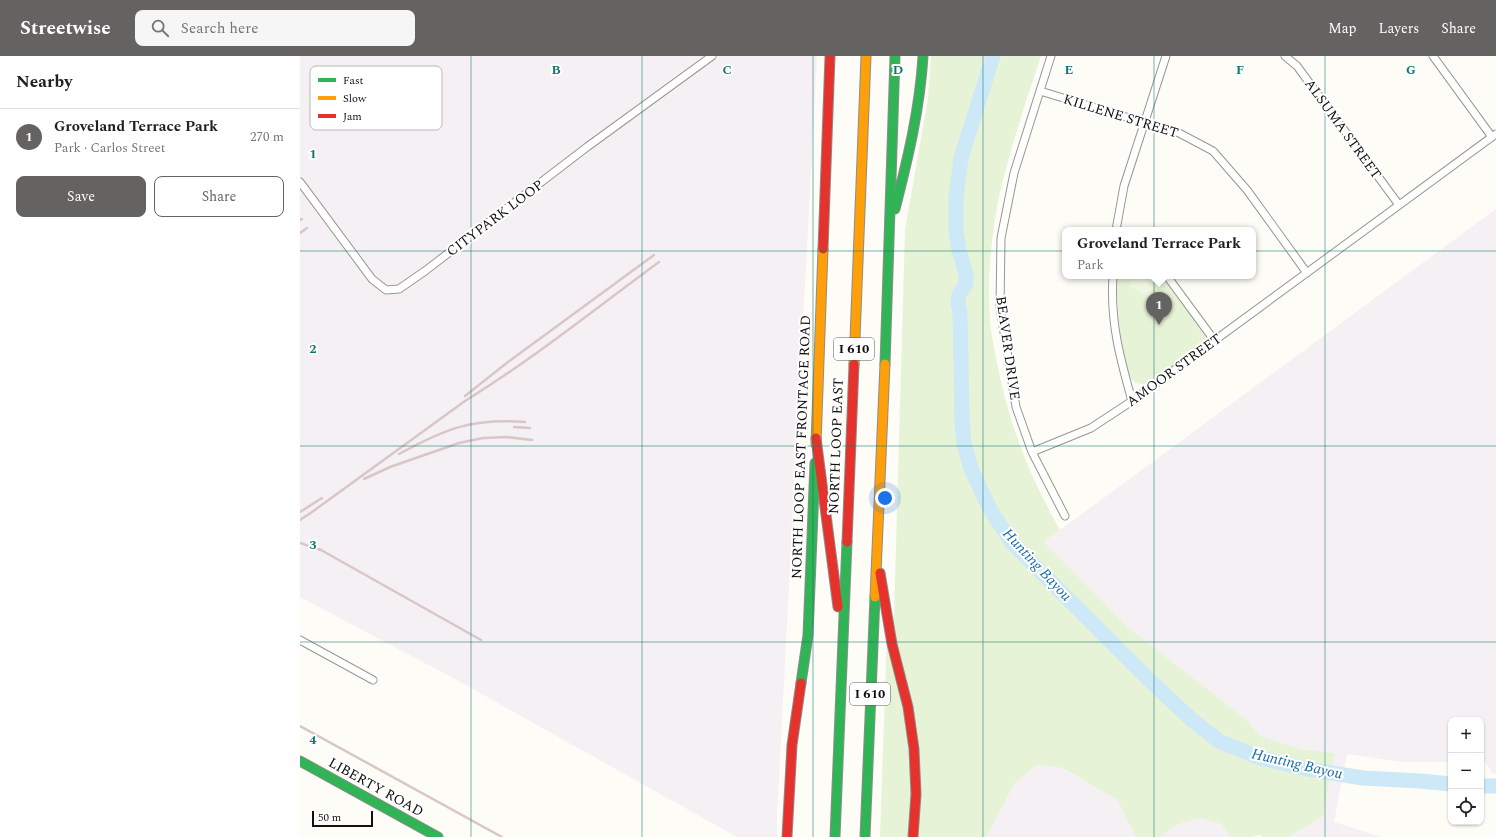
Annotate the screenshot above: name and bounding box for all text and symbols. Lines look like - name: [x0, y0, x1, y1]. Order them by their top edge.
- search box: [135, 10, 415, 46]
- text: Streetwise: [20, 14, 111, 43]
- icon: search: [149, 17, 171, 39]
- text: Search here: [181, 17, 259, 40]
- text: Map: [1328, 18, 1357, 39]
- text: Layers: [1379, 18, 1419, 39]
- text: Share: [1441, 18, 1476, 39]
- text: B: [551, 60, 561, 80]
- text: C: [722, 60, 732, 80]
- text: D: [893, 60, 903, 80]
- text: E: [1065, 60, 1074, 80]
- text: F: [1236, 60, 1244, 80]
- text: G: [1406, 60, 1416, 80]
- legend: [310, 66, 442, 130]
- text: Nearby: [16, 69, 72, 95]
- text: Fast: [343, 72, 364, 89]
- street label: ALSUMA STREET: [1299, 75, 1387, 183]
- street label: KILLENE STREET: [1061, 88, 1181, 144]
- text: Slow: [343, 90, 367, 107]
- text: Jam: [343, 108, 362, 125]
- text: Groveland Terrace Park: [54, 115, 218, 138]
- text: 1: [25, 127, 33, 147]
- text: 270 m: [250, 127, 284, 147]
- text: Park · Carlos Street: [54, 138, 165, 158]
- text: 1: [309, 144, 317, 164]
- street label: CITYPARK LOOP: [442, 174, 548, 262]
- button: Save: [16, 176, 146, 217]
- button: Share: [154, 176, 284, 217]
- popup: [1062, 227, 1256, 279]
- text: Groveland Terrace Park: [1077, 232, 1241, 255]
- text: Park: [1077, 255, 1104, 275]
- pin: 1: [1146, 292, 1172, 325]
- street label: BEAVER DRIVE: [990, 295, 1026, 401]
- street label: NORTH LOOP EAST FRONTAGE ROAD: [786, 315, 816, 579]
- street label: AMOOR STREET: [1122, 328, 1226, 412]
- road number: I 610: [834, 338, 874, 360]
- text: 2: [309, 339, 317, 359]
- street label: NORTH LOOP EAST: [823, 377, 849, 515]
- your location: [875, 488, 895, 508]
- water label: Hunting Bayou: [997, 523, 1077, 607]
- text: 3: [309, 535, 317, 555]
- road number: I 610: [850, 683, 890, 705]
- map controls: [1448, 717, 1484, 825]
- button: +: [1448, 717, 1484, 753]
- text: 4: [309, 730, 317, 750]
- water label: Hunting Bayou: [1249, 742, 1345, 786]
- street label: LIBERTY ROAD: [325, 752, 427, 822]
- button: −: [1448, 753, 1484, 789]
- button: locate: [1448, 789, 1484, 825]
- scale bar: [312, 809, 373, 828]
- text: 50 m: [318, 809, 341, 826]

